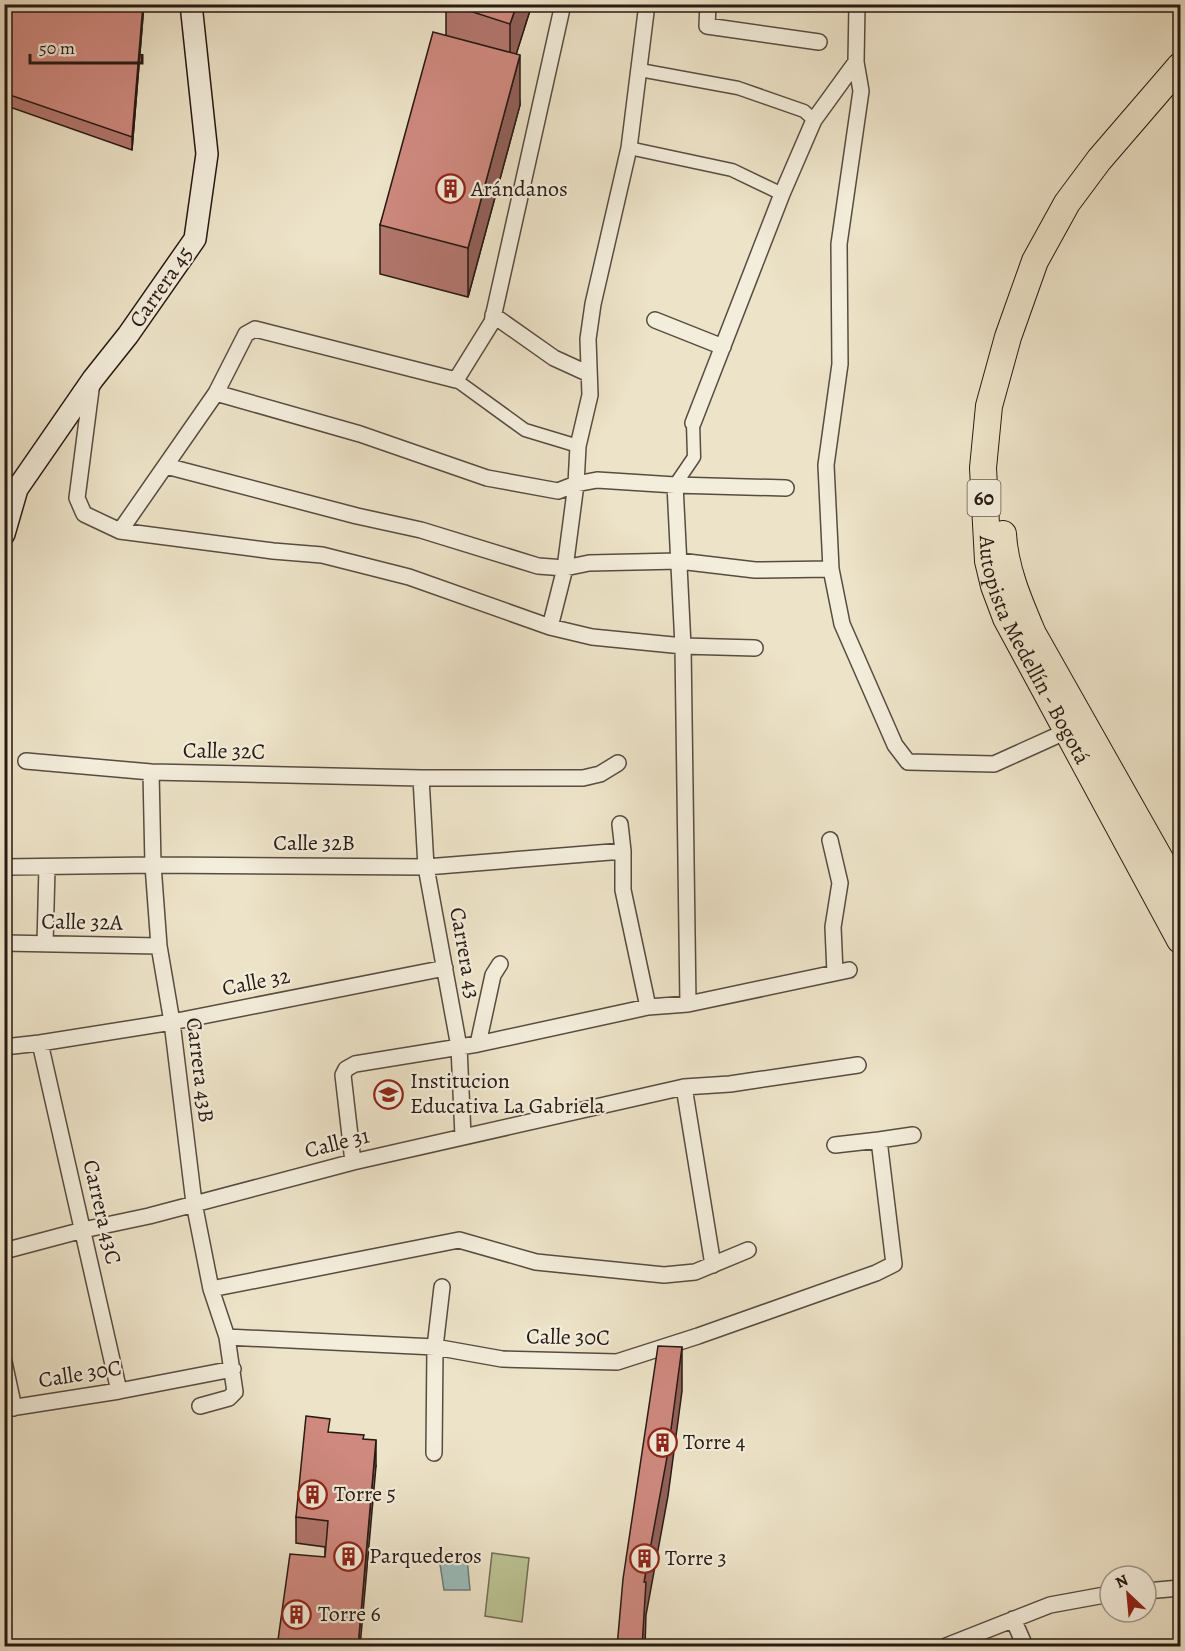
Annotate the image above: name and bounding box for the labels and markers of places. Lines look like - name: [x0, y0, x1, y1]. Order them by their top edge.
- building icon: Arándanos: [434, 173, 466, 205]
- place label: Arándanos: [470, 174, 568, 204]
- place label: Institucion Educativa La Gabriela: [410, 1066, 606, 1121]
- school or university icon: Institucion Educativa La Gabriela: [373, 1078, 405, 1110]
- building icon: Torre 4: [646, 1426, 678, 1458]
- place label: Torre 4: [683, 1427, 745, 1457]
- building icon: Torre 5: [297, 1478, 329, 1510]
- place label: Torre 5: [334, 1479, 396, 1509]
- building icon: Parquederos: [332, 1540, 364, 1572]
- place label: Parquederos: [369, 1541, 482, 1571]
- building icon: Torre 3: [628, 1542, 660, 1574]
- place label: Torre 3: [665, 1543, 727, 1573]
- building icon: Torre 6: [281, 1598, 313, 1630]
- place label: Torre 6: [318, 1599, 381, 1629]

